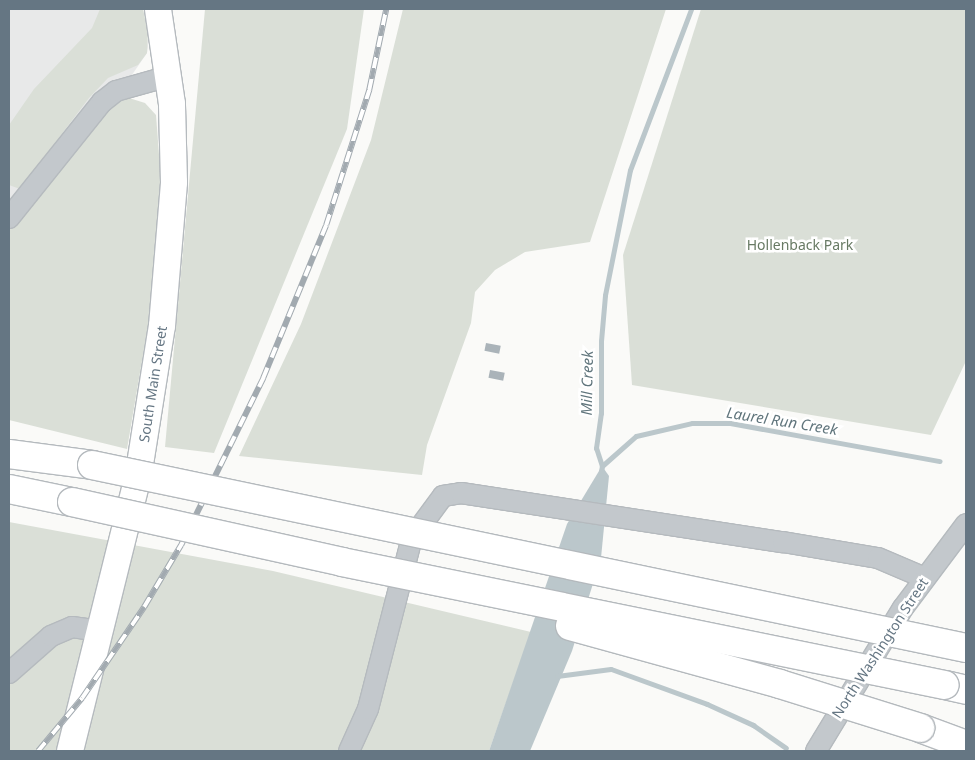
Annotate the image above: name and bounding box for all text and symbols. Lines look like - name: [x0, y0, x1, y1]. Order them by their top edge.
- park label: Hollenback Park: [747, 237, 853, 253]
- street label: South Main Street: [135, 325, 171, 443]
- water label: Mill Creek: [577, 350, 597, 416]
- water label: Laurel Run Creek: [725, 403, 839, 439]
- street label: North Washington Street: [828, 575, 932, 721]

